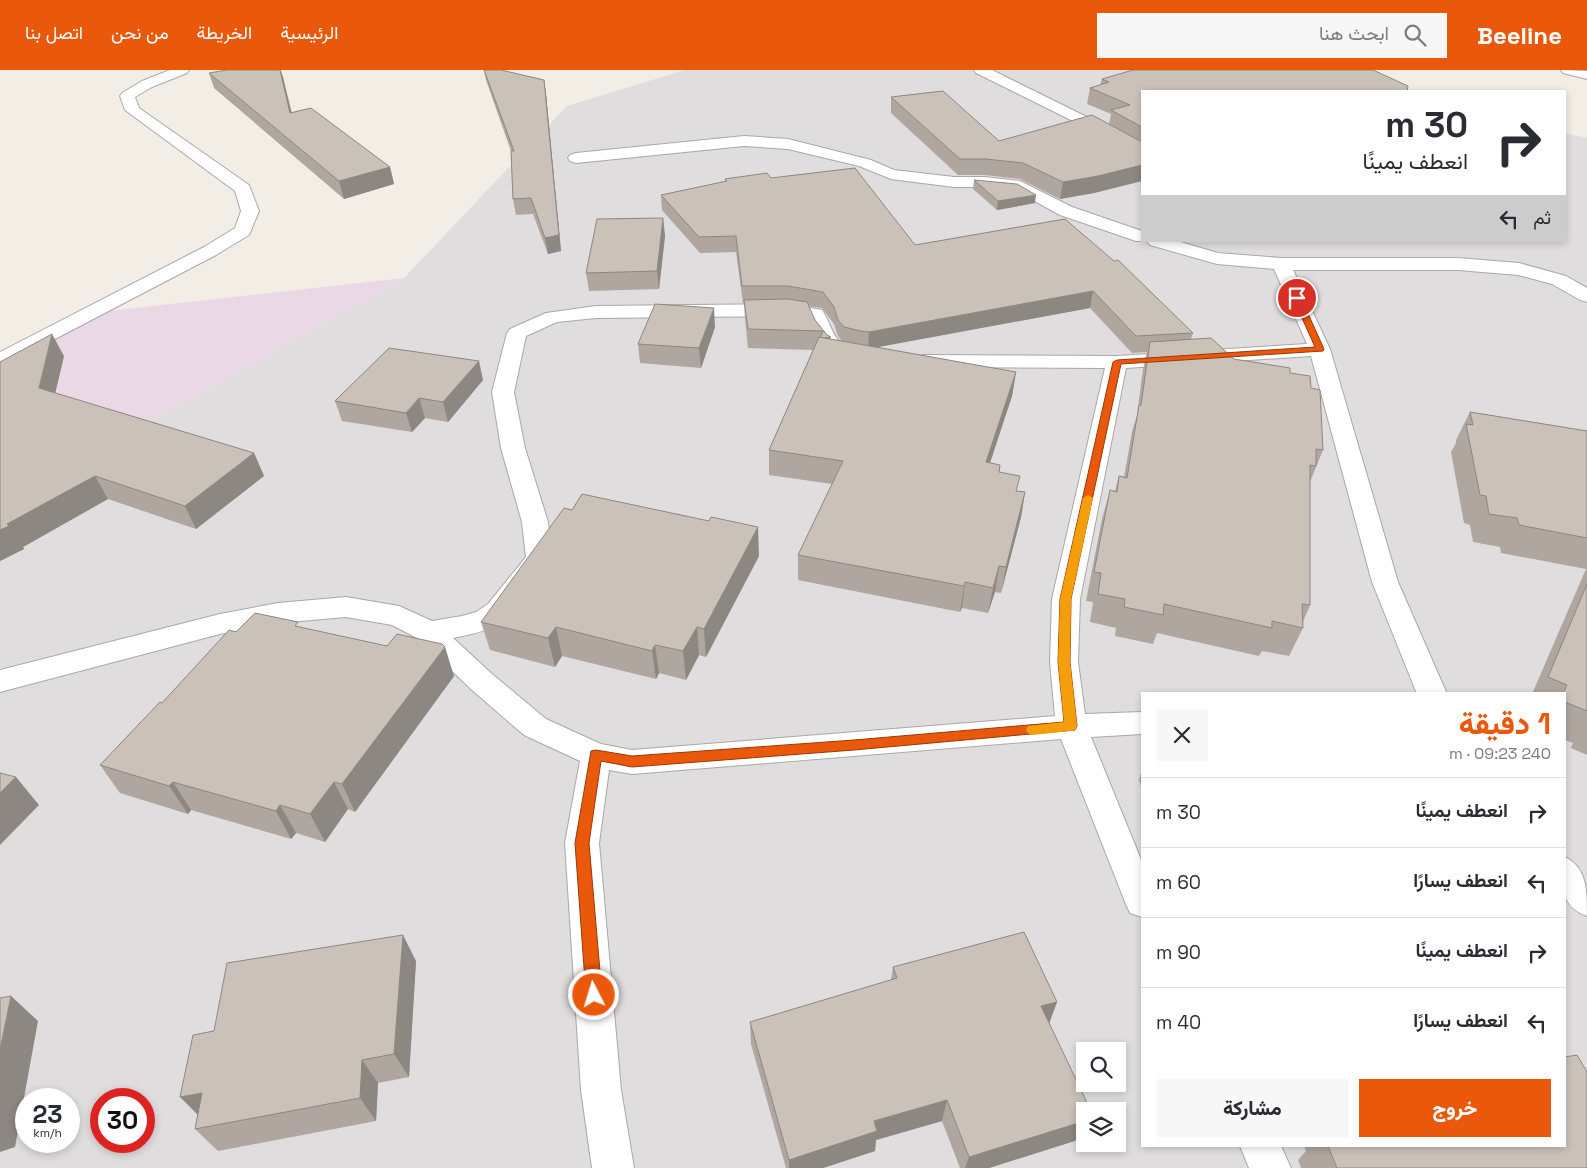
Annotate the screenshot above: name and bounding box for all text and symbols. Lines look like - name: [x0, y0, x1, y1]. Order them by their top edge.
- search box: [1097, 13, 1447, 58]
- text: Beeline: [1477, 20, 1562, 51]
- text: اتصل بنا: [25, 21, 83, 44]
- text: من نحن: [111, 21, 169, 44]
- text: الخريطة: [197, 21, 252, 44]
- text: الرئيسية: [280, 21, 338, 44]
- text: ابحث هنا: [1319, 21, 1389, 46]
- icon: search: [1401, 21, 1429, 49]
- text: 30 m: [1385, 103, 1468, 147]
- icon: right: [1486, 110, 1551, 175]
- text: انعطف يمينًا: [1362, 147, 1468, 175]
- icon: left: [1495, 205, 1523, 233]
- text: ثم: [1533, 205, 1551, 230]
- pin: [1276, 277, 1318, 319]
- icon: arrive: [1283, 284, 1311, 312]
- text: 1 دقيقة: [1459, 704, 1551, 743]
- button: close: [1156, 709, 1208, 761]
- text: 240 m · 09:23: [1449, 743, 1551, 764]
- text: انعطف يمينًا: [1416, 798, 1508, 823]
- icon: right: [1523, 799, 1551, 827]
- text: 30 m: [1156, 800, 1201, 825]
- text: انعطف يسارًا: [1413, 868, 1508, 893]
- icon: left: [1523, 869, 1551, 897]
- text: 60 m: [1156, 870, 1201, 895]
- text: انعطف يمينًا: [1416, 938, 1508, 963]
- icon: right: [1523, 939, 1551, 967]
- text: 90 m: [1156, 940, 1201, 965]
- position arrow: [567, 968, 619, 1020]
- text: انعطف يسارًا: [1413, 1008, 1508, 1033]
- icon: left: [1523, 1009, 1551, 1037]
- text: 40 m: [1156, 1010, 1201, 1035]
- map controls: [1076, 1042, 1126, 1152]
- button: search: [1076, 1042, 1126, 1092]
- button: مشاركة: [1156, 1079, 1349, 1137]
- button: خروج: [1359, 1079, 1551, 1137]
- speed limit sign: 30: [90, 1088, 155, 1153]
- text: 23: [32, 1098, 63, 1130]
- button: layers: [1076, 1102, 1126, 1152]
- text: km/h: [33, 1125, 62, 1141]

